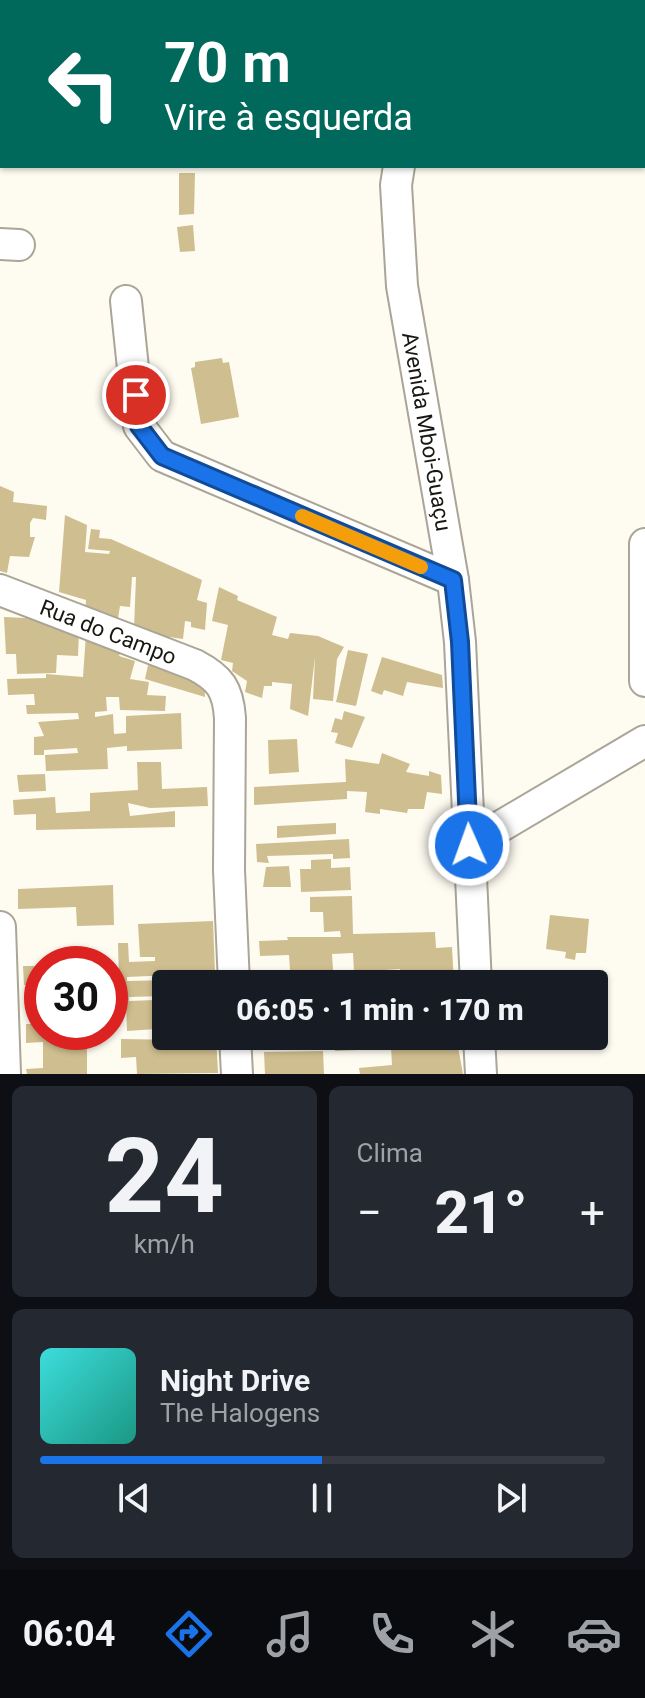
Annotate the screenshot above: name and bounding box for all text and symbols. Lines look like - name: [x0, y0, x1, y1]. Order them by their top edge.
- text: 70 m: [164, 30, 291, 96]
- icon: left: [32, 32, 136, 136]
- text: Vire à esquerda: [164, 97, 413, 139]
- street label: Avenida Mboi-Guaçu: [397, 330, 456, 533]
- pin: [102, 361, 170, 429]
- icon: arrive: [114, 373, 158, 417]
- street label: Rua do Campo: [36, 595, 180, 670]
- position arrow: [427, 803, 511, 887]
- speed limit sign: 30: [24, 946, 128, 1050]
- text: 06:05 · 1 min · 170 m: [236, 992, 524, 1027]
- text: 24: [105, 1116, 224, 1237]
- text: Clima: [357, 1138, 423, 1168]
- text: 21°: [434, 1177, 527, 1248]
- text: −: [357, 1187, 382, 1239]
- text: +: [580, 1187, 605, 1239]
- text: km/h: [134, 1229, 195, 1259]
- text: Night Drive: [160, 1363, 310, 1398]
- text: The Halogens: [160, 1398, 320, 1428]
- icon: previous: [112, 1476, 156, 1520]
- icon: pause: [300, 1476, 344, 1520]
- icon: next: [489, 1476, 533, 1520]
- icon: directions: [161, 1606, 217, 1662]
- icon: music: [262, 1606, 318, 1662]
- icon: phone: [364, 1606, 420, 1662]
- icon: climate: [465, 1606, 521, 1662]
- icon: car: [566, 1606, 622, 1662]
- text: 06:04: [23, 1613, 115, 1655]

